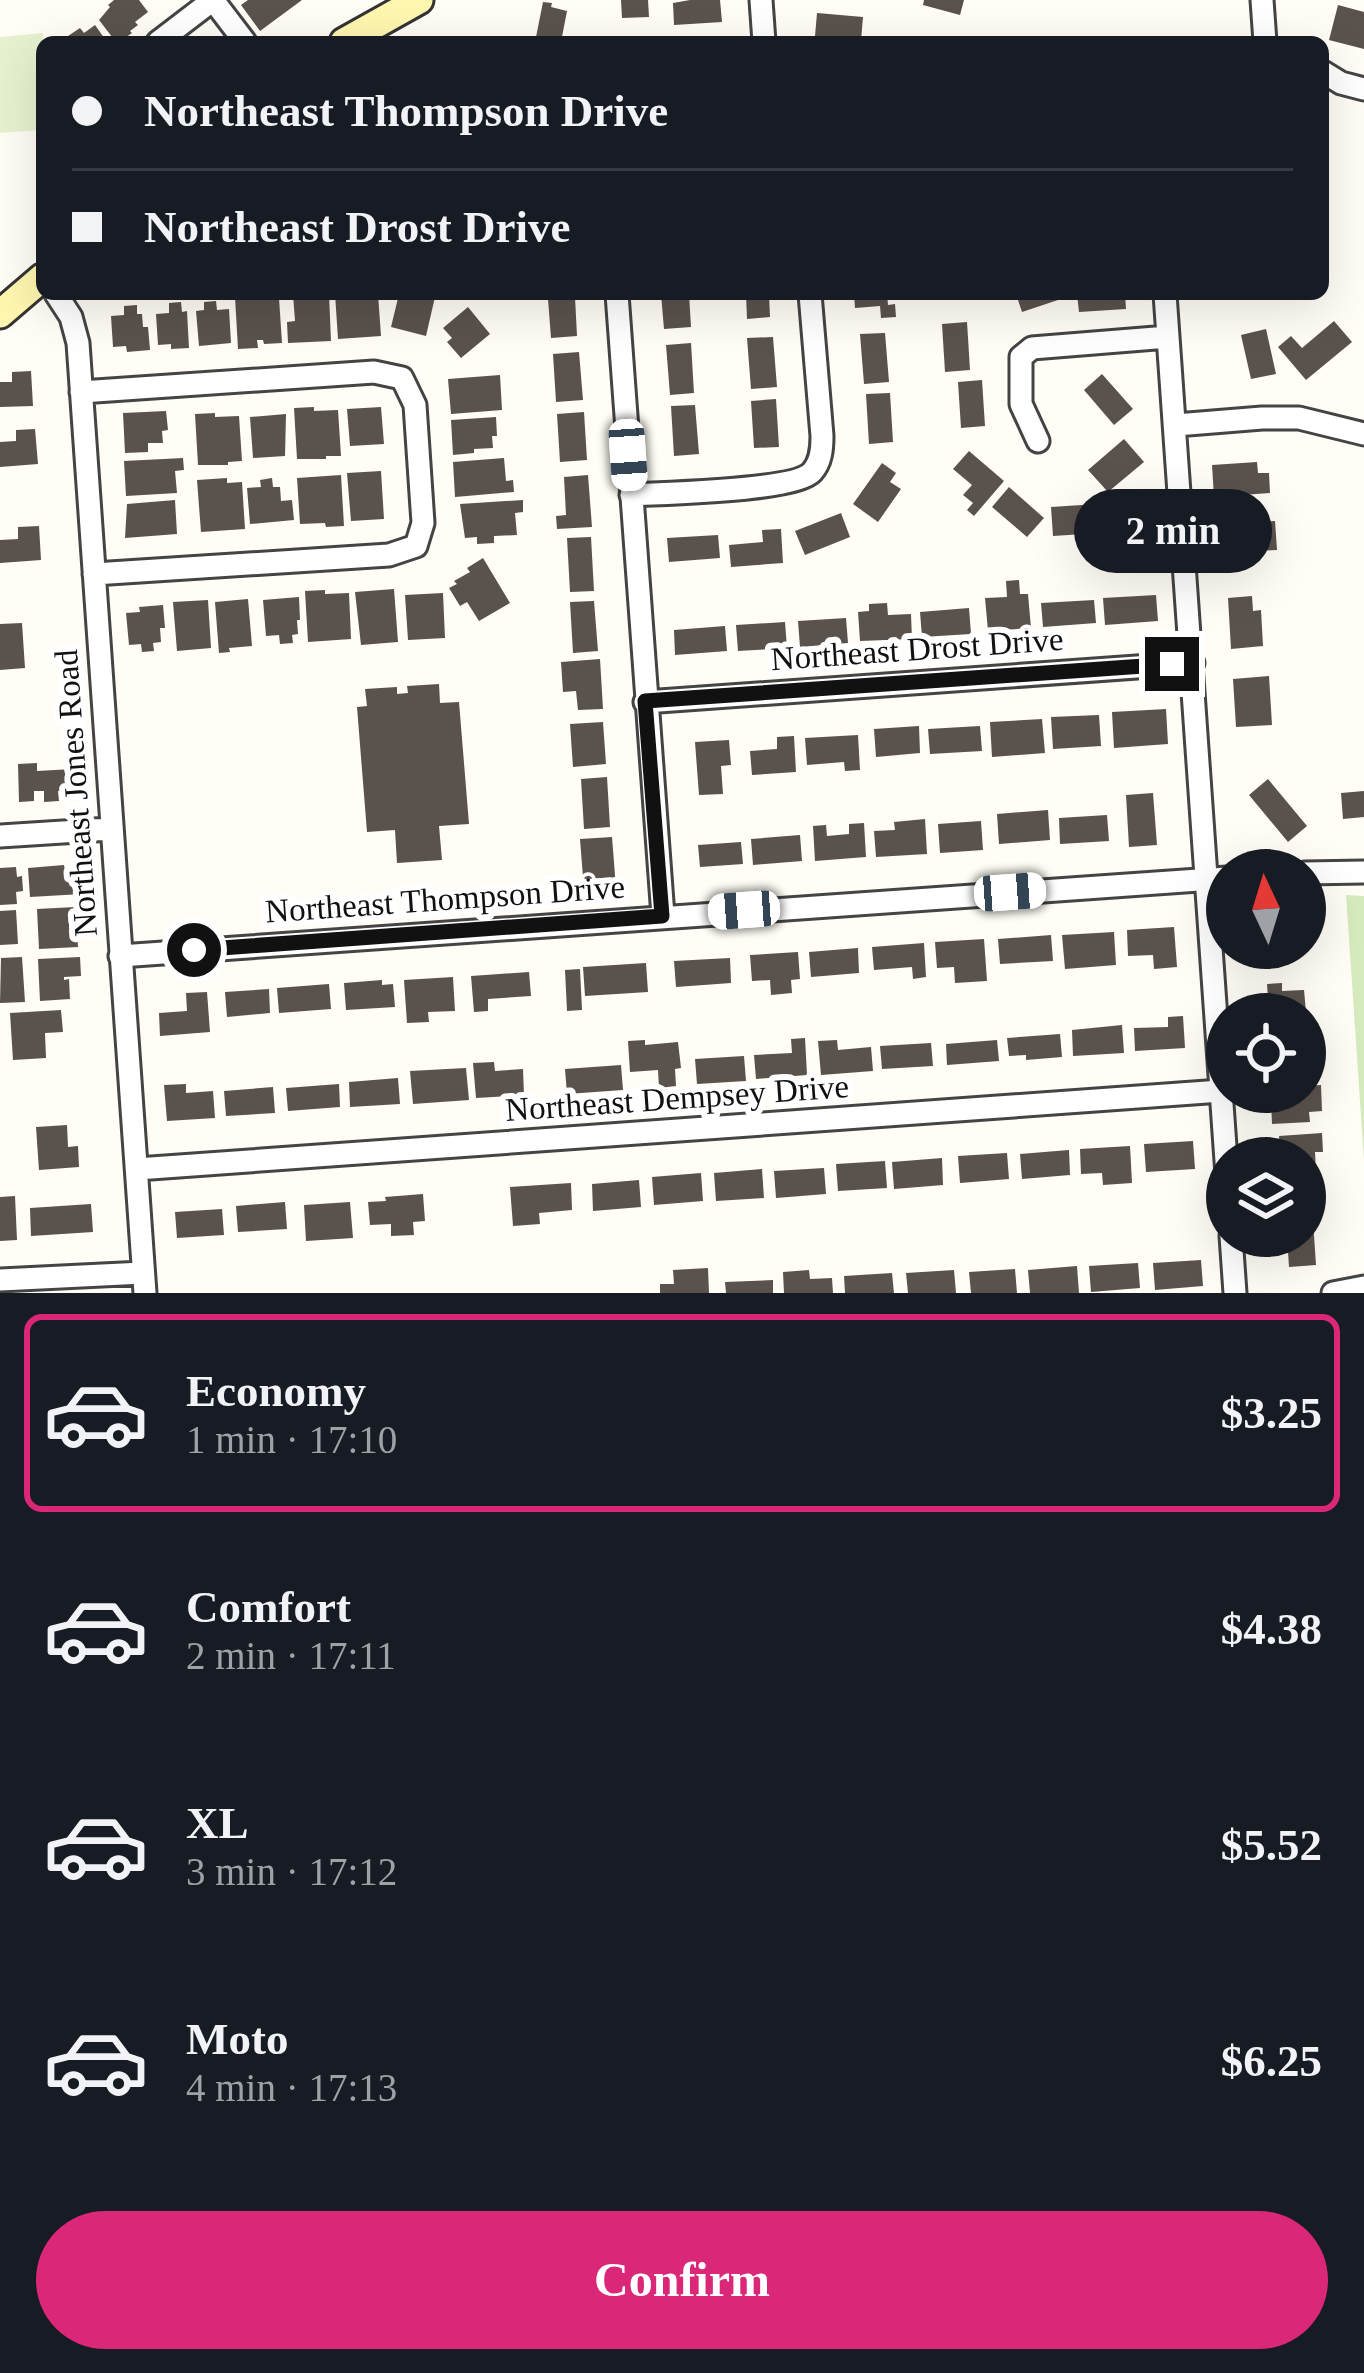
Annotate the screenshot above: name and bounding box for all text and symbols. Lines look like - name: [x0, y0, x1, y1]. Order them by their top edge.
- text: Northeast Thompson Drive: [144, 86, 668, 136]
- text: Northeast Drost Drive: [144, 202, 571, 252]
- car: [608, 418, 648, 492]
- callout: 2 min: [1073, 490, 1271, 574]
- text: 2 min: [1126, 509, 1220, 552]
- street label: Northeast Drost Drive: [769, 621, 1065, 677]
- route end: [1145, 637, 1199, 691]
- street label: Northeast Jones Road: [48, 648, 104, 938]
- north arrow: [1206, 849, 1326, 969]
- map controls: [1206, 849, 1326, 1257]
- street label: Northeast Thompson Drive: [264, 868, 626, 930]
- car: [973, 872, 1047, 912]
- car: [707, 890, 781, 930]
- route start: [167, 923, 221, 977]
- button: locate: [1206, 993, 1326, 1113]
- street label: Northeast Dempsey Drive: [504, 1068, 850, 1128]
- button: layers: [1206, 1137, 1326, 1257]
- icon: car: [42, 1359, 150, 1467]
- text: Economy: [186, 1366, 366, 1416]
- text: $3.25: [1221, 1388, 1322, 1438]
- text: 1 min · 17:10: [186, 1418, 397, 1461]
- icon: car: [42, 1575, 150, 1683]
- text: Comfort: [186, 1582, 351, 1632]
- text: $4.38: [1221, 1604, 1322, 1654]
- text: 2 min · 17:11: [186, 1634, 396, 1677]
- icon: car: [42, 1791, 150, 1899]
- text: XL: [186, 1798, 249, 1848]
- text: $5.52: [1221, 1820, 1322, 1870]
- text: 3 min · 17:12: [186, 1850, 397, 1893]
- icon: car: [42, 2007, 150, 2115]
- text: Moto: [186, 2014, 288, 2064]
- text: $6.25: [1221, 2036, 1322, 2086]
- text: 4 min · 17:13: [186, 2066, 397, 2109]
- button: Confirm: [36, 2211, 1328, 2349]

